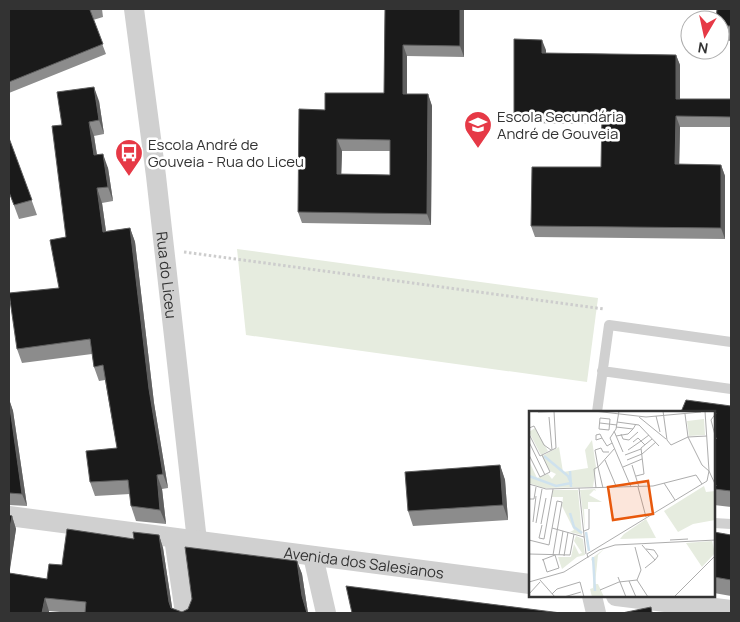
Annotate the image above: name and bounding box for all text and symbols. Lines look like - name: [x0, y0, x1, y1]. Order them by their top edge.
- north arrow: [680, 10, 730, 60]
- text: N: [696, 38, 709, 59]
- place label: Escola Secundária André de Gouveia: [497, 106, 624, 144]
- school or university icon: Escola Secundária André de Gouveia: [463, 110, 493, 149]
- place label: Escola André de Gouveia - Rua do Liceu: [148, 134, 304, 172]
- bus stop icon: Escola André de Gouveia - Rua do Liceu: [114, 138, 144, 177]
- street label: Rua do Liceu: [152, 230, 182, 320]
- inset map: [529, 411, 715, 597]
- street label: Avenida dos Salesianos: [283, 541, 445, 583]

